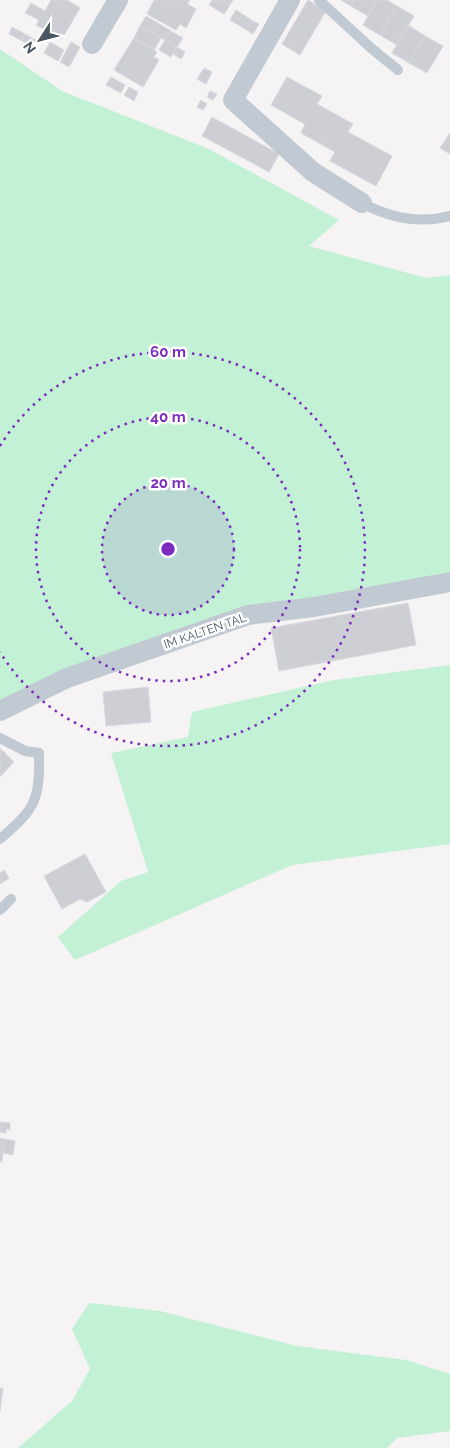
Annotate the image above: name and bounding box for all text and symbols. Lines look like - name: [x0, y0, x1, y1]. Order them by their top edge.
- north arrow: [15, 15, 65, 65]
- text: N: [20, 39, 39, 57]
- text: 60 m: [150, 343, 186, 361]
- text: 40 m: [150, 408, 186, 426]
- text: 20 m: [150, 474, 186, 492]
- centre of rings: [159, 540, 177, 558]
- street label: IM KALTEN TAL: [162, 610, 248, 652]

